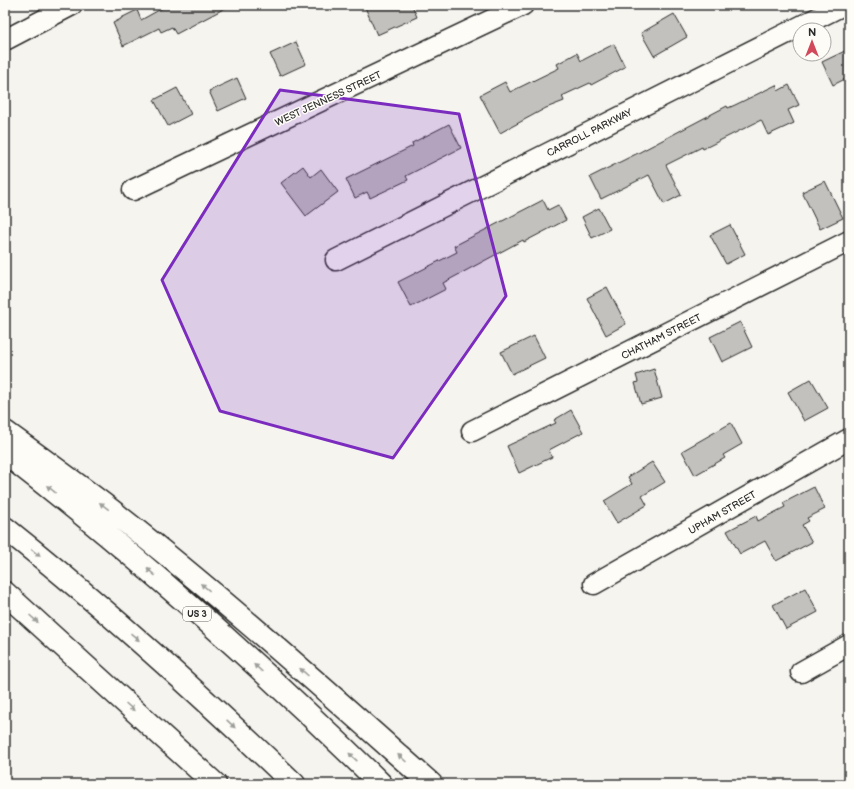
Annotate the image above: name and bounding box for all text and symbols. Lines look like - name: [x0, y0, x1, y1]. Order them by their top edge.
- north arrow: [792, 22, 832, 62]
- text: N: [808, 26, 816, 39]
- street label: WEST JENNESS STREET: [273, 69, 384, 129]
- street label: CARROLL PARKWAY: [545, 106, 634, 160]
- street label: CHATHAM STREET: [619, 312, 703, 362]
- one-way arrow: [45, 485, 56, 493]
- street label: UPHAM STREET: [686, 489, 759, 537]
- one-way arrow: [99, 502, 110, 510]
- one-way arrow: [30, 548, 41, 557]
- one-way arrow: [145, 568, 156, 577]
- one-way arrow: [200, 583, 211, 592]
- road number: US 3: [183, 607, 211, 621]
- one-way arrow: [29, 614, 39, 624]
- one-way arrow: [129, 632, 140, 641]
- one-way arrow: [254, 664, 263, 673]
- one-way arrow: [299, 667, 310, 676]
- one-way arrow: [125, 702, 135, 711]
- one-way arrow: [226, 719, 236, 729]
- one-way arrow: [348, 752, 358, 762]
- one-way arrow: [397, 754, 406, 763]

